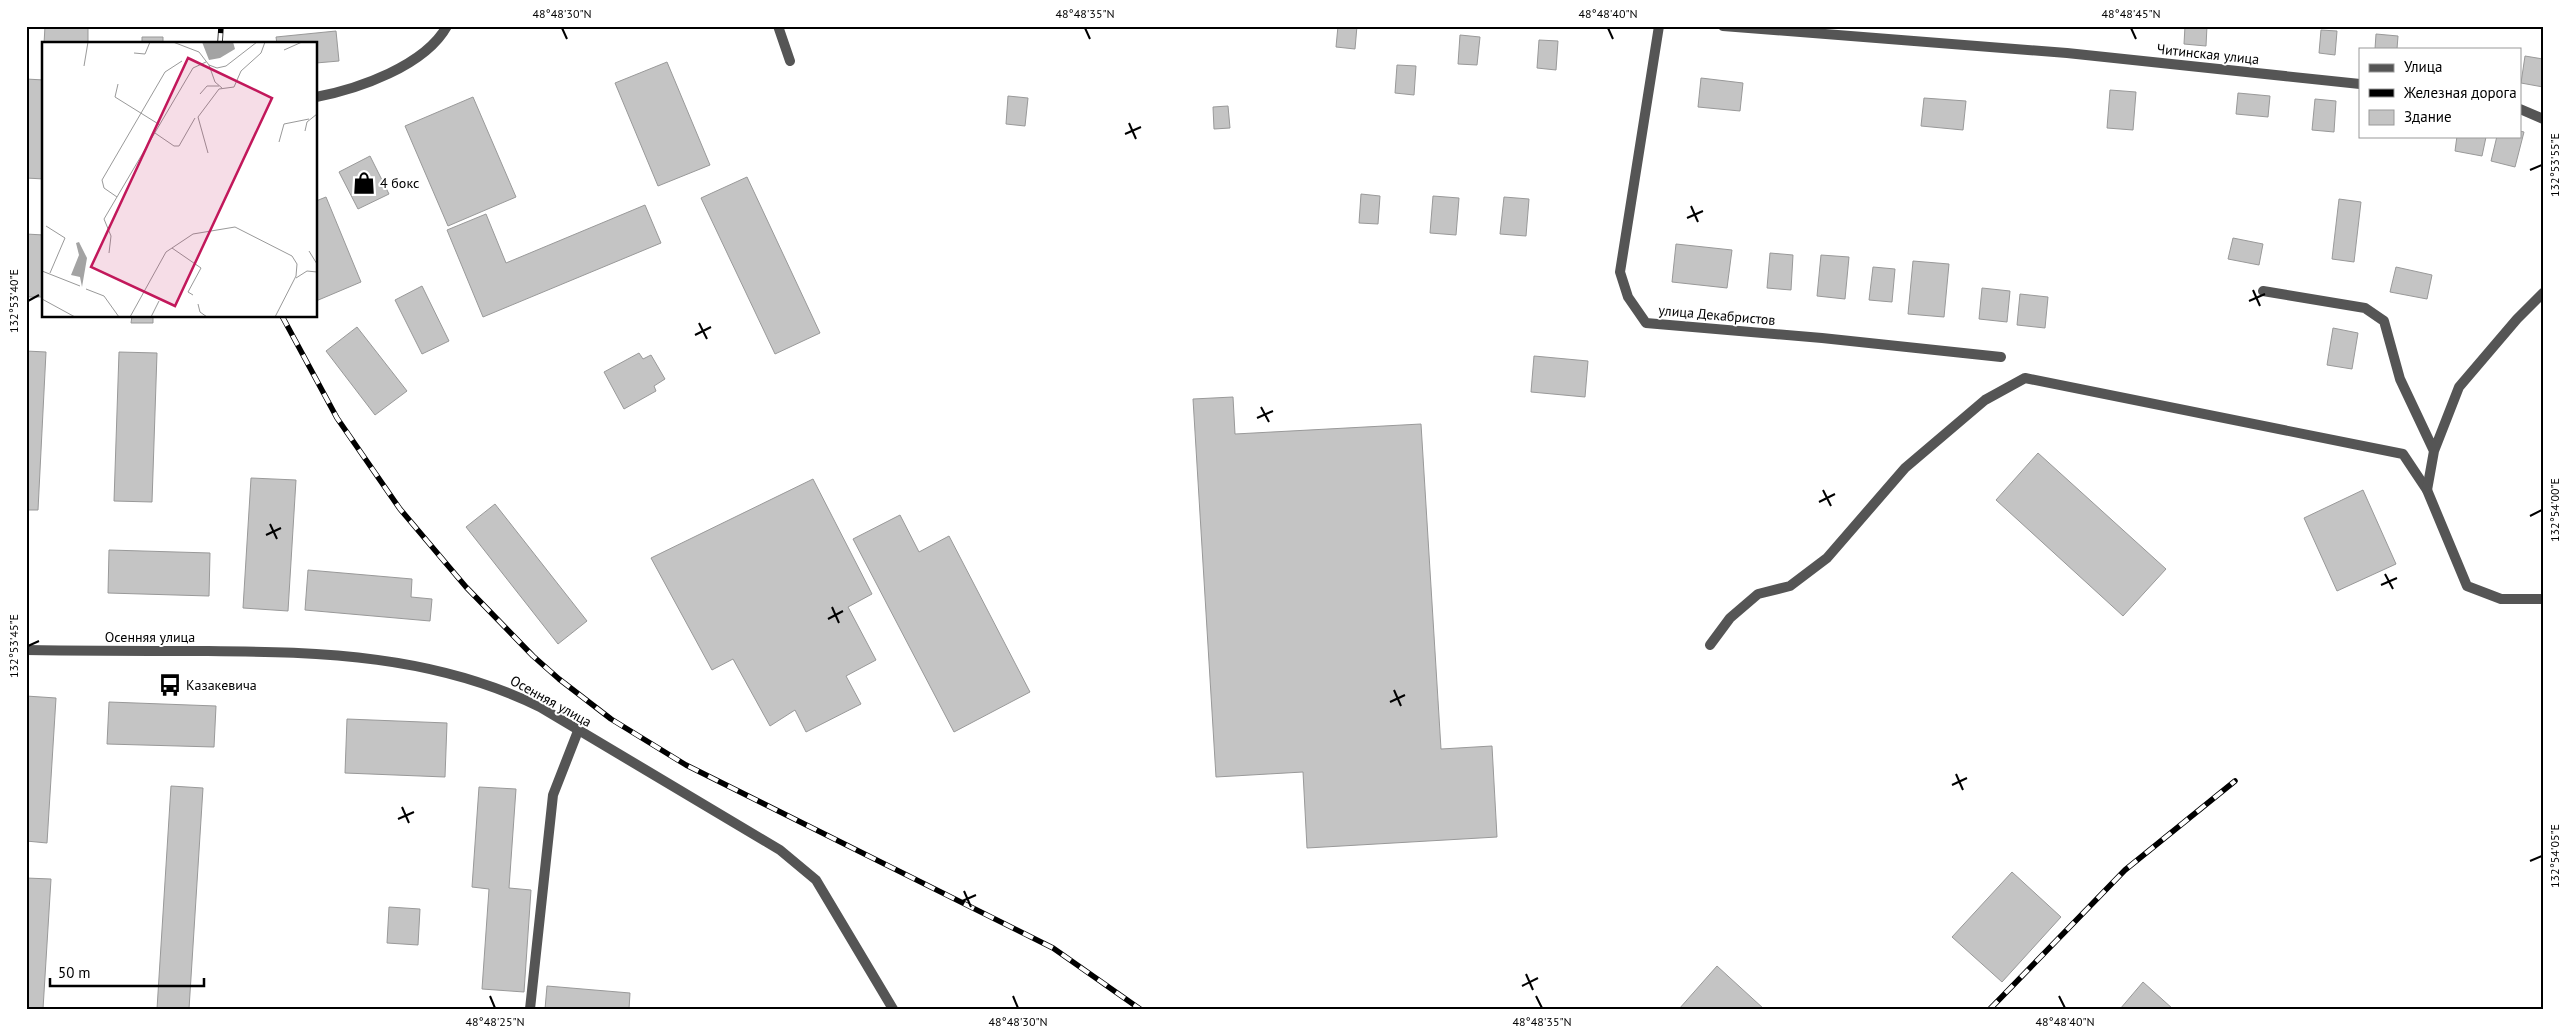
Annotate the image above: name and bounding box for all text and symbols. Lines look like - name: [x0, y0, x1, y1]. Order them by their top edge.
- text: 48°48'30"N: [532, 6, 592, 21]
- text: 48°48'35"N: [1055, 6, 1115, 21]
- text: 48°48'40"N: [1578, 6, 1638, 21]
- text: 48°48'45"N: [2101, 6, 2161, 21]
- street label: Читинская улица: [2156, 40, 2260, 68]
- inset map: [42, 42, 318, 318]
- legend: [2359, 48, 2522, 138]
- text: Улица: [2404, 57, 2442, 76]
- text: Железная дорога: [2403, 83, 2517, 102]
- text: Здание: [2404, 107, 2452, 126]
- text: 132°53'55"E: [2547, 133, 2562, 197]
- shop icon: 4 бокс: [351, 170, 377, 196]
- place label: 4 бокс: [380, 174, 419, 192]
- text: 132°53'40"E: [6, 269, 21, 333]
- street label: улица Декабристов: [1658, 301, 1776, 329]
- text: 132°54'00"E: [2547, 478, 2562, 542]
- text: 132°53'45"E: [6, 614, 21, 678]
- street label: Осенняя улица: [105, 628, 195, 646]
- street label: Осенняя улица: [507, 671, 595, 731]
- bus stop icon: Казакевича: [157, 672, 183, 698]
- place label: Казакевича: [186, 676, 257, 694]
- text: 132°54'05"E: [2547, 824, 2562, 888]
- scale bar: [50, 955, 204, 987]
- text: 50 m: [58, 963, 91, 982]
- text: 48°48'25"N: [465, 1014, 525, 1029]
- text: 48°48'30"N: [988, 1014, 1048, 1029]
- text: 48°48'35"N: [1512, 1014, 1572, 1029]
- text: 48°48'40"N: [2035, 1014, 2095, 1029]

